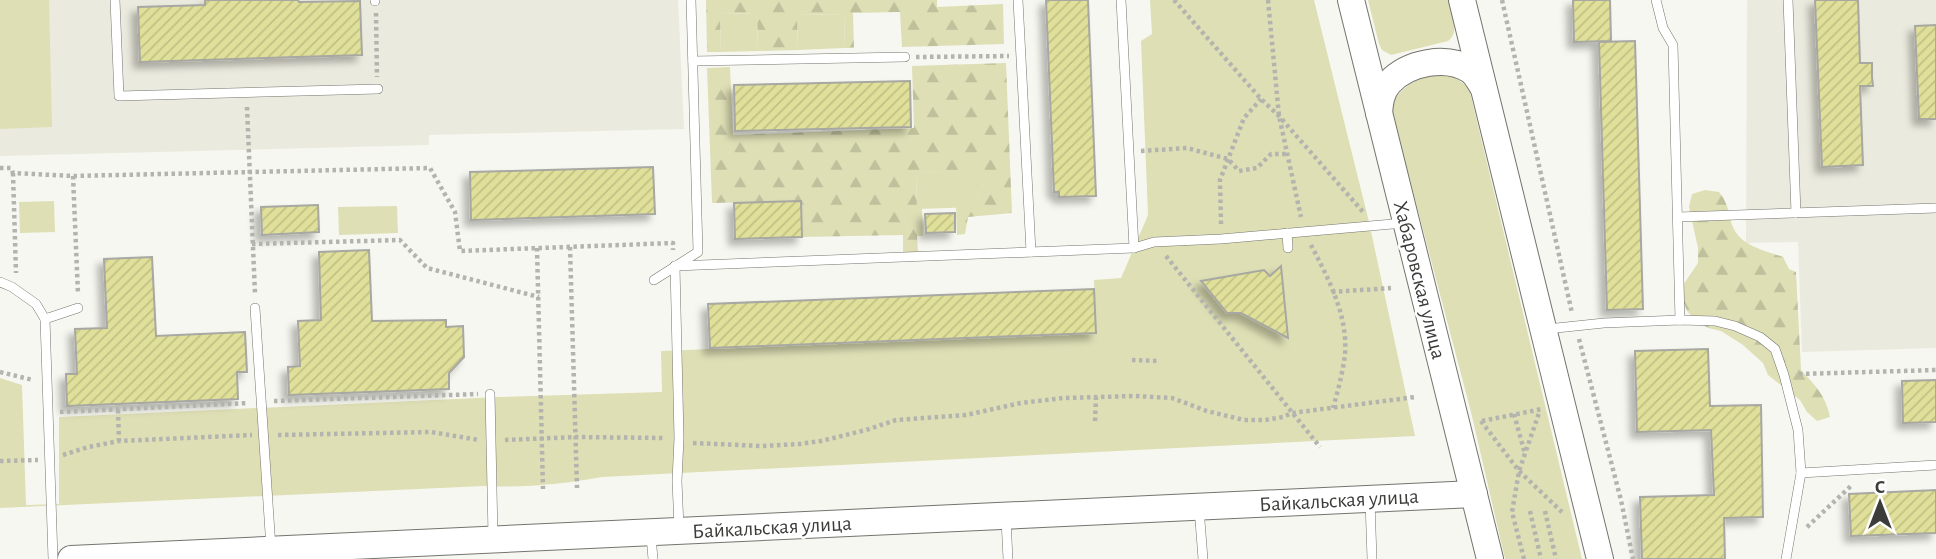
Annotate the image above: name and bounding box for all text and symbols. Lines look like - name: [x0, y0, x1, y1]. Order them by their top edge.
- street label: Хабаровская улица: [1390, 199, 1449, 362]
- north arrow: [1845, 468, 1915, 538]
- text: С: [1875, 478, 1885, 497]
- street label: Байкальская улица: [1259, 486, 1420, 515]
- street label: Байкальская улица: [692, 513, 853, 542]

